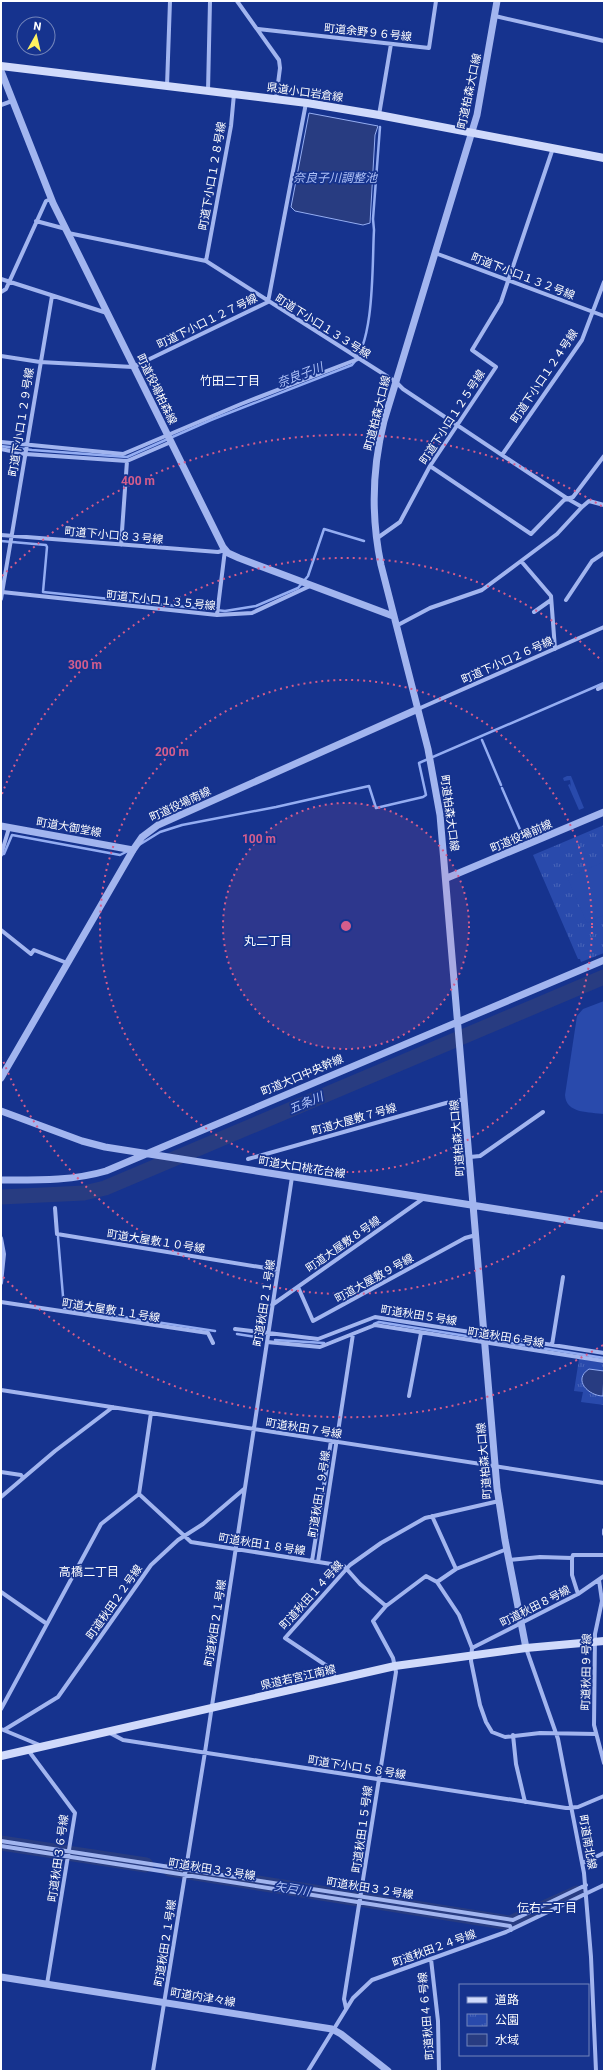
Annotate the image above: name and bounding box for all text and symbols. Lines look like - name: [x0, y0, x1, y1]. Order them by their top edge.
- north arrow: [16, 16, 56, 56]
- text: N: [33, 20, 42, 34]
- street label: 町道余野９６号線: [324, 21, 412, 44]
- street label: 町道柏森大口線: [455, 52, 484, 130]
- street label: 県道小口岩倉線: [266, 81, 344, 104]
- street label: 町道下小口１２８号線: [197, 121, 228, 231]
- water label: 奈良子川調整池: [293, 171, 378, 185]
- street label: 町道下小口１３２号線: [469, 251, 576, 302]
- street label: 町道下小口１２７号線: [155, 291, 260, 351]
- street label: 町道下小口１３３号線: [273, 292, 373, 361]
- street label: 町道下小口１２４号線: [508, 327, 581, 426]
- street label: 町道役場柏森線: [134, 352, 179, 427]
- water label: 奈良子川: [275, 359, 327, 390]
- street label: 町道下小口１２９号線: [6, 367, 37, 477]
- street label: 町道下小口１２５号線: [417, 368, 488, 467]
- district label: 竹田二丁目: [200, 374, 260, 388]
- street label: 町道柏森大口線: [362, 374, 393, 452]
- text: 400 m: [121, 474, 155, 488]
- street label: 町道下小口８３号線: [64, 525, 164, 546]
- street label: 町道下小口１３５号線: [106, 588, 216, 613]
- street label: 町道下小口２６号線: [459, 634, 555, 687]
- text: 300 m: [68, 658, 102, 672]
- text: 200 m: [155, 745, 189, 759]
- street label: 町道柏森大口線: [438, 774, 461, 852]
- street label: 町道役場南線: [148, 785, 213, 824]
- street label: 町道大御堂線: [35, 815, 103, 840]
- street label: 町道役場前線: [488, 818, 554, 855]
- text: 100 m: [242, 832, 276, 846]
- centre of rings: [339, 919, 353, 933]
- district label: 丸二丁目: [244, 934, 292, 948]
- street label: 町道大口中央幹線: [259, 1052, 345, 1099]
- water label: 五条川: [287, 1089, 327, 1116]
- street label: 町道柏森大口線: [448, 1099, 467, 1177]
- street label: 町道大屋敷７号線: [310, 1101, 398, 1138]
- street label: 町道大口桃花台線: [257, 1154, 346, 1181]
- street label: 町道大屋敷８号線: [304, 1214, 383, 1275]
- street label: 町道大屋敷１０号線: [106, 1227, 206, 1256]
- street label: 町道大屋敷９号線: [333, 1251, 416, 1305]
- street label: 町道秋田２１号線: [251, 1259, 278, 1348]
- street label: 町道大屋敷１１号線: [61, 1296, 161, 1325]
- street label: 町道秋田５号線: [380, 1303, 458, 1328]
- street label: 町道秋田６号線: [467, 1325, 545, 1350]
- street label: 町道秋田７号線: [265, 1416, 343, 1441]
- street label: 町道柏森大口線: [475, 1422, 494, 1500]
- street label: 町道秋田１９号線: [306, 1450, 333, 1539]
- street label: 町道秋田１８号線: [217, 1531, 306, 1558]
- street label: 町道秋田１４号線: [277, 1558, 346, 1632]
- street label: 町道秋田２２号線: [84, 1563, 145, 1642]
- district label: 高橋二丁目: [59, 1565, 119, 1579]
- street label: 町道秋田２１号線: [202, 1579, 229, 1668]
- street label: 町道秋田８号線: [498, 1583, 572, 1630]
- street label: 町道秋田９号線: [579, 1633, 594, 1711]
- street label: 県道若宮江南線: [259, 1662, 337, 1692]
- street label: 町道下小口５８号線: [307, 1753, 407, 1782]
- street label: 町道秋田１５号線: [350, 1785, 375, 1874]
- street label: 町道秋田３６号線: [46, 1814, 71, 1903]
- street label: 町道南北線: [576, 1814, 599, 1870]
- street label: 町道秋田３３号線: [167, 1856, 256, 1883]
- street label: 町道秋田３２号線: [325, 1875, 414, 1902]
- water label: 矢戸川: [273, 1879, 313, 1899]
- street label: 町道秋田２１号線: [152, 1899, 179, 1988]
- district label: 伝右二丁目: [517, 1901, 577, 1915]
- street label: 町道秋田２４号線: [391, 1927, 478, 1970]
- street label: 町道秋田４６号線: [416, 1972, 437, 2060]
- legend: [459, 1984, 589, 2056]
- street label: 町道内津々線: [169, 1986, 237, 2009]
- text: 道路: [495, 1993, 519, 2007]
- text: 公園: [495, 2013, 519, 2027]
- text: 水域: [495, 2033, 519, 2047]

